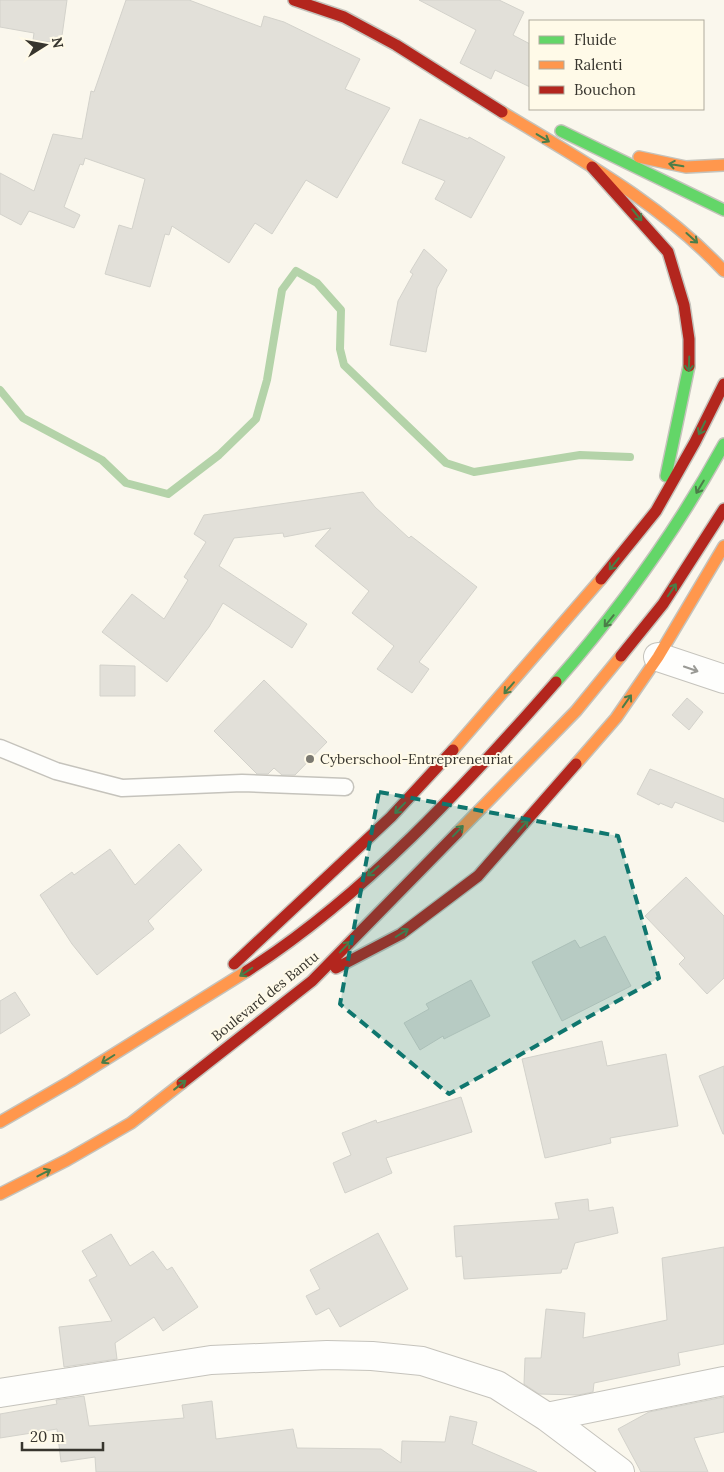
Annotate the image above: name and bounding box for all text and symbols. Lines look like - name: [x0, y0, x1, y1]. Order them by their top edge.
- north arrow: [20, 20, 70, 70]
- legend: [529, 20, 704, 110]
- text: Fluide: [574, 30, 617, 49]
- text: N: [48, 35, 68, 50]
- text: Ralenti: [574, 55, 622, 74]
- text: Bouchon: [574, 80, 636, 99]
- one-way arrow: [535, 133, 549, 143]
- one-way arrow: [668, 159, 684, 169]
- one-way arrow: [631, 209, 642, 222]
- one-way arrow: [686, 232, 699, 243]
- one-way arrow: [684, 355, 693, 371]
- one-way arrow: [697, 420, 707, 435]
- one-way arrow: [695, 479, 705, 493]
- one-way arrow: [608, 557, 619, 570]
- one-way arrow: [667, 584, 677, 598]
- one-way arrow: [603, 614, 614, 627]
- one-way arrow: [683, 664, 699, 674]
- one-way arrow: [503, 681, 515, 694]
- one-way arrow: [622, 695, 632, 709]
- place label: Cyberschool-Entrepreneuriat: [320, 750, 514, 768]
- marker: Cyberschool-Entrepreneuriat: [304, 753, 316, 765]
- one-way arrow: [394, 802, 406, 815]
- one-way arrow: [517, 820, 529, 833]
- one-way arrow: [452, 826, 464, 838]
- one-way arrow: [366, 865, 379, 877]
- one-way arrow: [394, 927, 408, 937]
- one-way arrow: [339, 941, 351, 954]
- street label: Boulevard des Bantu: [208, 947, 322, 1045]
- one-way arrow: [239, 967, 253, 978]
- one-way arrow: [102, 1054, 116, 1064]
- one-way arrow: [173, 1079, 186, 1090]
- one-way arrow: [36, 1168, 51, 1178]
- scale bar: [22, 1420, 104, 1452]
- text: 20 m: [30, 1427, 65, 1446]

